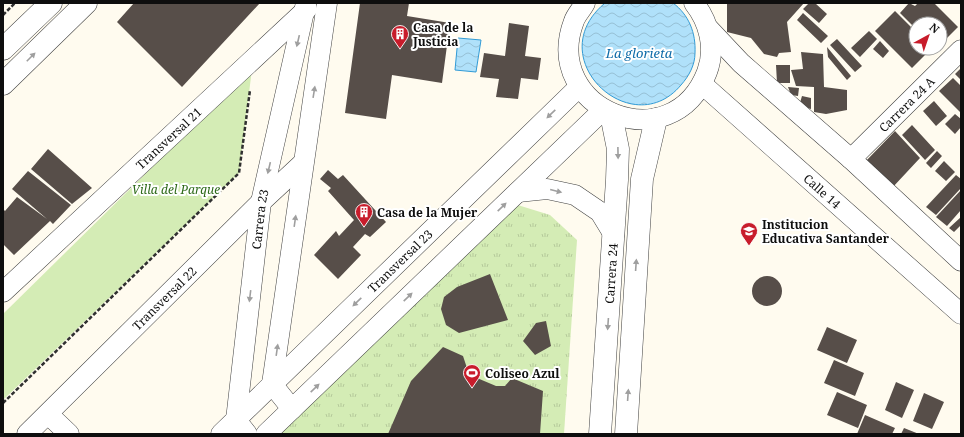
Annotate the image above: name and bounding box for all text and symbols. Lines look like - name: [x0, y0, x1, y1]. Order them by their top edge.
- north arrow: [908, 16, 948, 56]
- place label: Casa de la Justicia: [412, 19, 474, 50]
- text: N: [927, 19, 943, 37]
- building icon: Casa de la Justicia: [390, 24, 410, 49]
- one-way arrow: [294, 35, 300, 47]
- water label: La glorieta: [605, 44, 673, 62]
- one-way arrow: [26, 52, 36, 62]
- street label: Carrera 24 A: [875, 72, 938, 136]
- one-way arrow: [311, 86, 317, 98]
- street label: Transversal 21: [132, 103, 205, 173]
- one-way arrow: [546, 109, 556, 119]
- one-way arrow: [615, 147, 621, 160]
- one-way arrow: [265, 162, 271, 174]
- street label: Calle 14: [800, 170, 845, 212]
- park label: Villa del Parque: [132, 181, 220, 198]
- street label: Carrera 23: [247, 187, 272, 250]
- one-way arrow: [550, 188, 563, 194]
- building icon: Casa de la Mujer: [354, 202, 374, 227]
- one-way arrow: [497, 202, 507, 212]
- place label: Casa de la Mujer: [377, 204, 478, 221]
- one-way arrow: [292, 215, 298, 227]
- place label: Institucion Educativa Santander: [762, 216, 890, 247]
- school or university icon: Institucion Educativa Santander: [739, 221, 759, 246]
- street label: Transversal 23: [364, 225, 436, 296]
- street label: Carrera 24: [600, 242, 621, 304]
- one-way arrow: [633, 259, 640, 271]
- street label: Transversal 22: [128, 262, 200, 334]
- one-way arrow: [247, 290, 253, 302]
- one-way arrow: [403, 293, 413, 302]
- one-way arrow: [352, 297, 362, 306]
- one-way arrow: [604, 318, 611, 330]
- one-way arrow: [274, 344, 280, 356]
- sports icon: Coliseo Azul: [462, 363, 482, 388]
- place label: Coliseo Azul: [485, 365, 560, 382]
- one-way arrow: [310, 383, 320, 392]
- one-way arrow: [625, 389, 632, 401]

